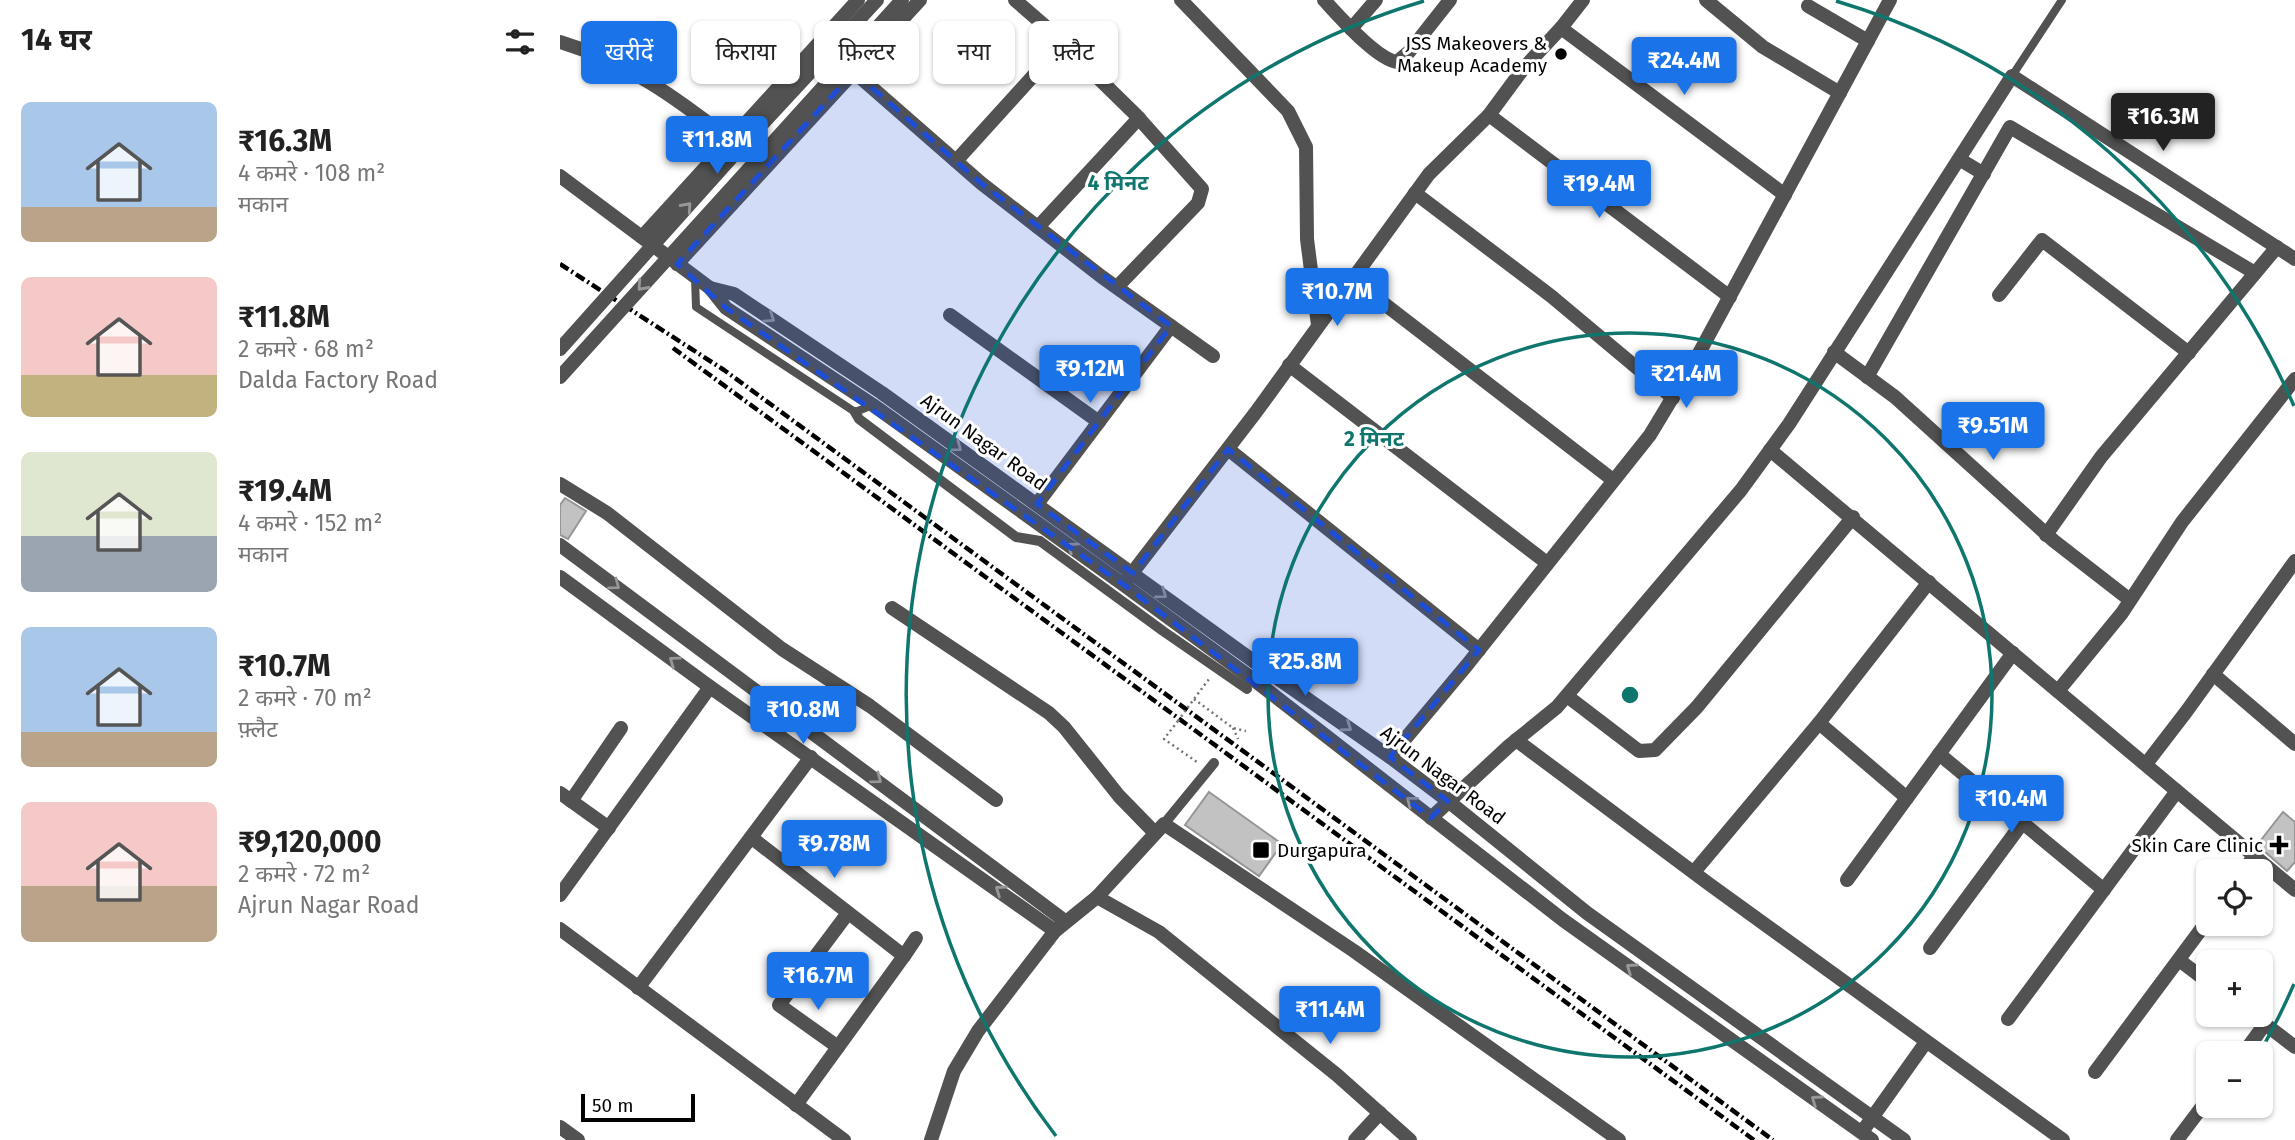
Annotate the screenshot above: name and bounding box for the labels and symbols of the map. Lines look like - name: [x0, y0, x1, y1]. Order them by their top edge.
- place label: JSS Makeovers & Makeup Academy: [1397, 32, 1548, 77]
- pin: ₹24.4M: [1627, 38, 1741, 97]
- marker: JSS Makeovers & Makeup Academy: [1553, 46, 1569, 62]
- pin: ₹16.3M: [2106, 94, 2220, 153]
- pin: ₹11.8M: [660, 116, 774, 176]
- pin: ₹19.4M: [1542, 160, 1656, 220]
- text: 4 मिनट: [1088, 170, 1149, 196]
- one-way arrow: [679, 202, 691, 215]
- pin: ₹10.7M: [1280, 268, 1394, 328]
- one-way arrow: [638, 278, 650, 291]
- one-way arrow: [762, 310, 775, 322]
- pin: ₹9.12M: [1033, 346, 1147, 405]
- pin: ₹21.4M: [1629, 350, 1743, 410]
- street label: Ajrun Nagar Road: [917, 389, 1051, 495]
- pin: ₹9.51M: [1936, 402, 2050, 462]
- text: 2 मिनट: [1344, 426, 1405, 452]
- one-way arrow: [949, 439, 962, 451]
- one-way arrow: [1067, 543, 1080, 556]
- one-way arrow: [607, 577, 620, 589]
- one-way arrow: [1154, 586, 1167, 599]
- pin: ₹25.8M: [1248, 638, 1362, 698]
- one-way arrow: [669, 657, 682, 669]
- centre of rings: [1618, 683, 1642, 707]
- pin: ₹10.8M: [746, 686, 860, 746]
- one-way arrow: [1339, 719, 1352, 731]
- street label: Ajrun Nagar Road: [1376, 721, 1510, 829]
- one-way arrow: [869, 771, 881, 784]
- pin: ₹10.4M: [1954, 776, 2068, 835]
- one-way arrow: [1406, 797, 1418, 810]
- pin: ₹9.78M: [777, 820, 891, 880]
- place label: Skin Care Clinic: [2132, 834, 2263, 857]
- marker: Skin Care Clinic: [2269, 835, 2289, 855]
- place label: Durgapura: [1277, 839, 1367, 862]
- marker: Durgapura: [1251, 840, 1271, 860]
- one-way arrow: [995, 886, 1008, 898]
- pin: ₹16.7M: [761, 953, 875, 1012]
- one-way arrow: [1626, 964, 1639, 977]
- pin: ₹11.4M: [1273, 986, 1387, 1046]
- scale bar: [581, 1091, 695, 1123]
- one-way arrow: [1811, 1096, 1824, 1108]

